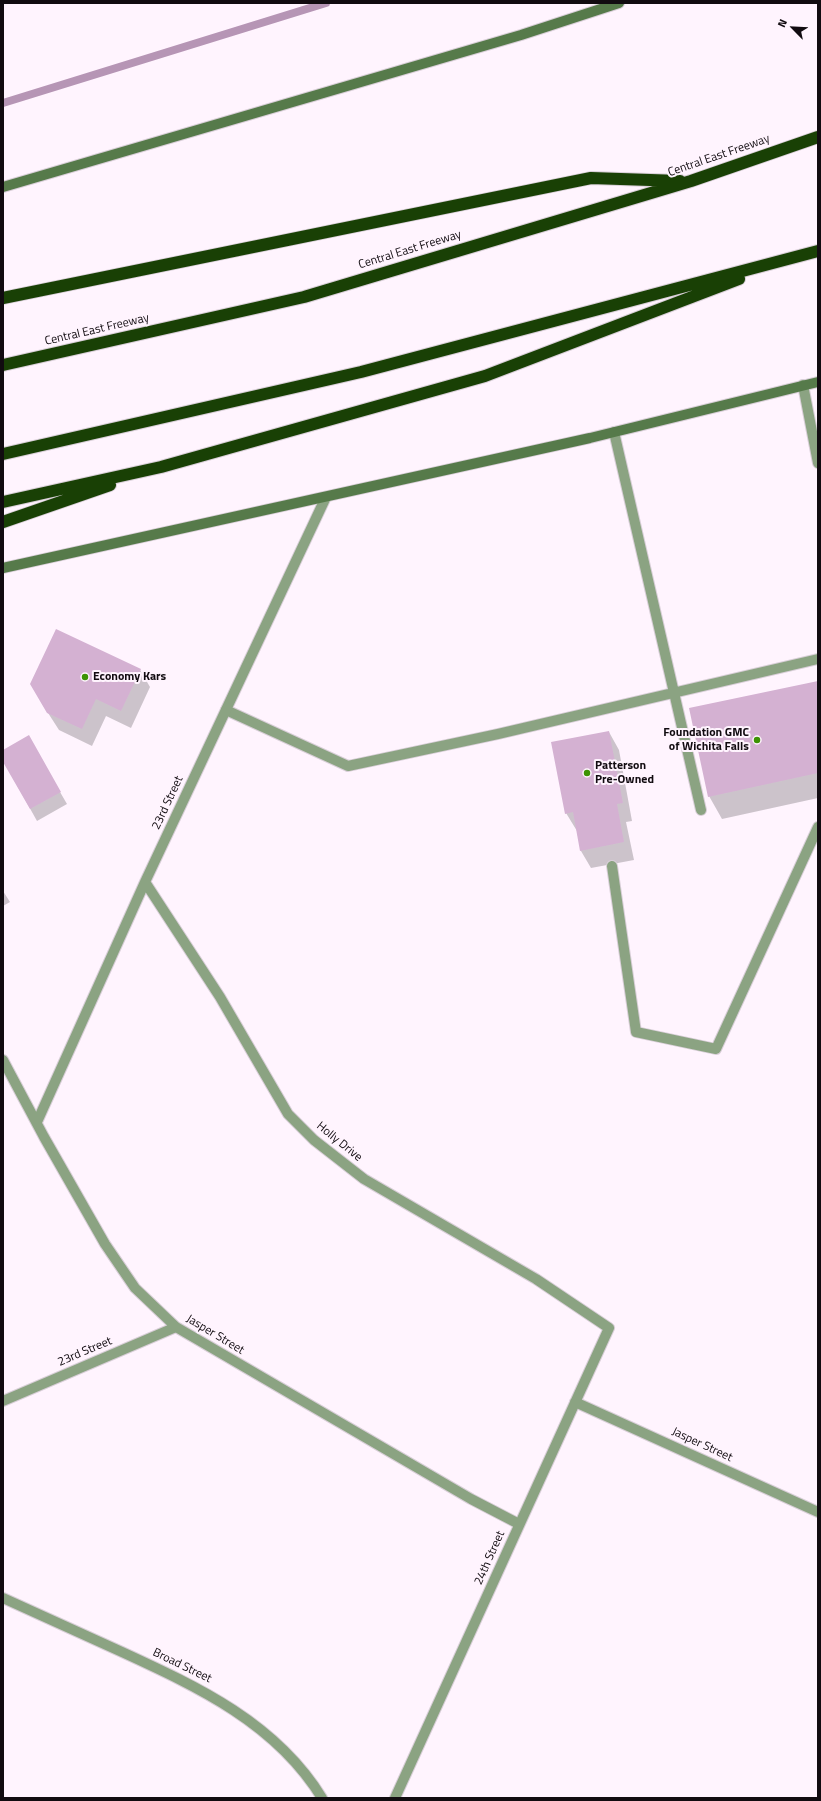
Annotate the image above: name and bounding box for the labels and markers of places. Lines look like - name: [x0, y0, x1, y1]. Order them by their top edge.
- place label: Economy Kars: [93, 670, 166, 684]
- marker: Economy Kars: [80, 672, 90, 682]
- place label: Foundation GMC of Wichita Falls: [663, 726, 749, 754]
- marker: Foundation GMC of Wichita Falls: [752, 735, 762, 745]
- place label: Patterson Pre-Owned: [595, 759, 654, 787]
- marker: Patterson Pre-Owned: [582, 768, 592, 778]

